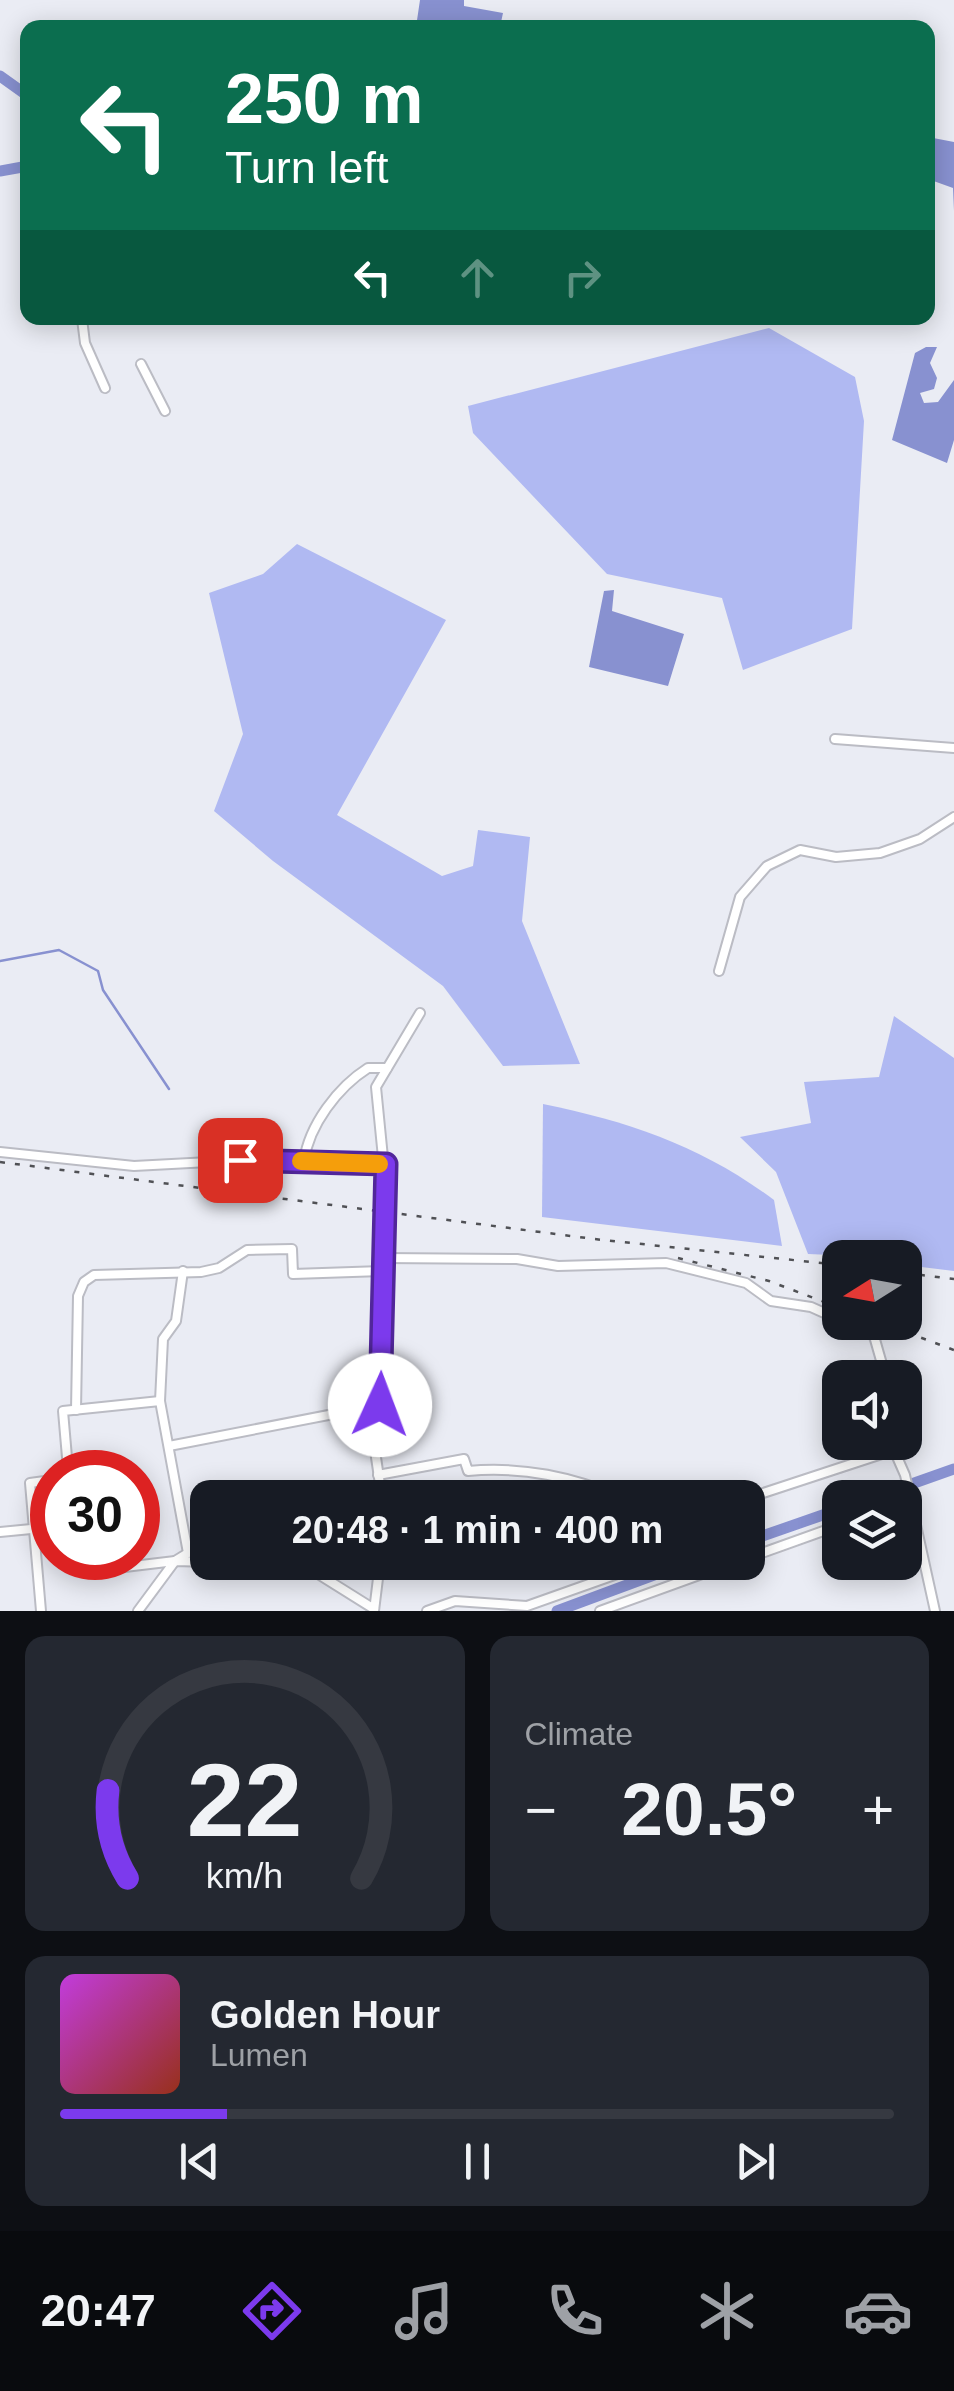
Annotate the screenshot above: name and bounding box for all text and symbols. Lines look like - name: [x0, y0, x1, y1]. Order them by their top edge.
- icon: left: [60, 60, 190, 190]
- text: 250 m: [225, 60, 423, 138]
- text: Turn left: [225, 142, 388, 193]
- icon: left: [345, 250, 400, 305]
- icon: ahead: [450, 250, 505, 305]
- icon: right: [555, 250, 610, 305]
- pin: [198, 1118, 283, 1203]
- icon: arrive: [213, 1133, 268, 1188]
- north arrow: [822, 1240, 922, 1340]
- map controls: [822, 1240, 922, 1580]
- position arrow: [328, 1353, 432, 1457]
- button: sound: [822, 1360, 922, 1460]
- speed limit sign: 30: [30, 1450, 160, 1580]
- button: layers: [822, 1480, 922, 1580]
- text: 20:48 · 1 min · 400 m: [292, 1509, 663, 1551]
- text: Climate: [525, 1716, 633, 1752]
- text: 22: [187, 1742, 303, 1858]
- text: 20.5°: [621, 1767, 797, 1851]
- text: −: [525, 1779, 557, 1841]
- text: +: [862, 1779, 894, 1841]
- text: km/h: [206, 1856, 283, 1896]
- text: Golden Hour: [210, 1994, 440, 2036]
- text: Lumen: [210, 2037, 308, 2073]
- icon: previous: [172, 2134, 227, 2189]
- icon: pause: [450, 2134, 505, 2189]
- icon: next: [728, 2134, 783, 2189]
- icon: directions: [237, 2276, 307, 2346]
- icon: music: [389, 2276, 459, 2346]
- icon: phone: [540, 2276, 610, 2346]
- icon: climate: [692, 2276, 762, 2346]
- icon: car: [843, 2276, 913, 2346]
- text: 20:47: [41, 2285, 156, 2336]

